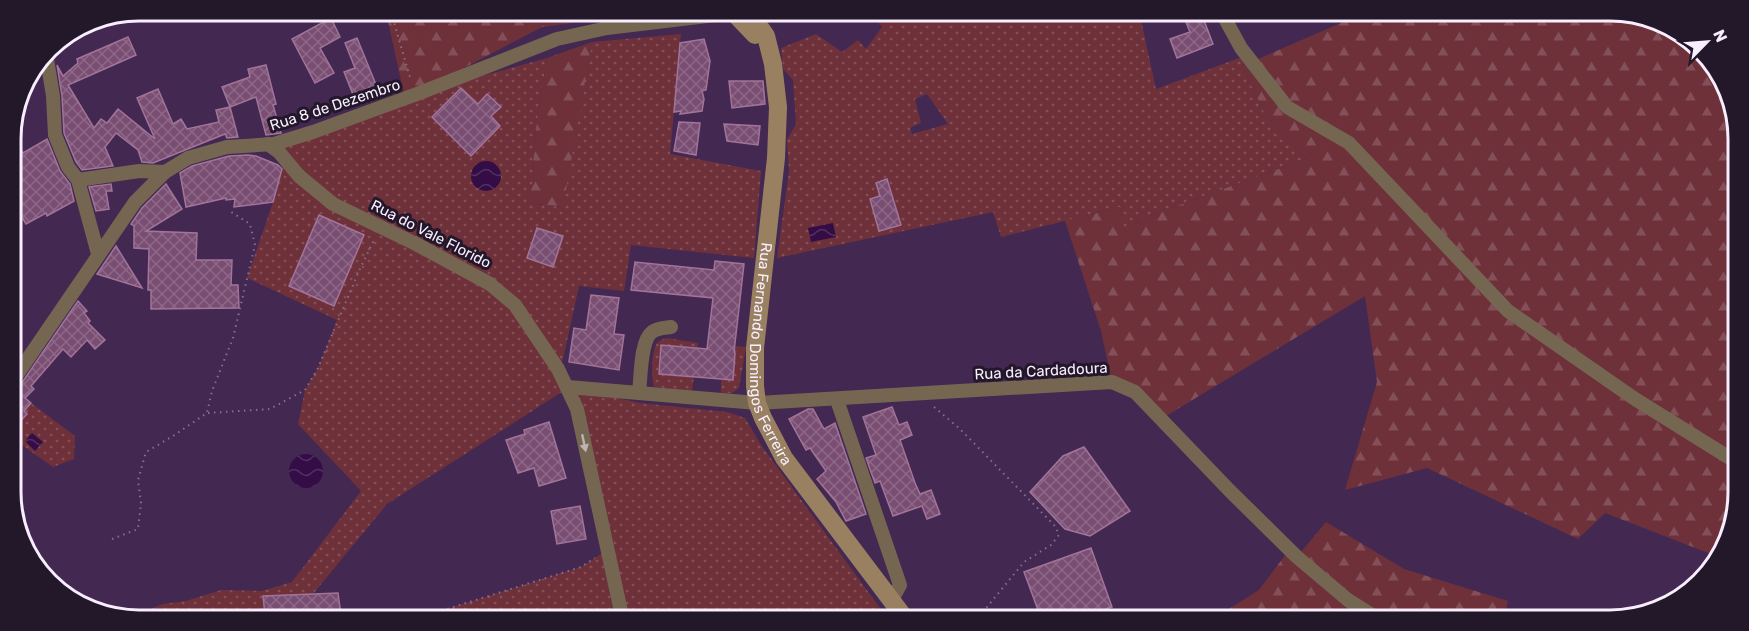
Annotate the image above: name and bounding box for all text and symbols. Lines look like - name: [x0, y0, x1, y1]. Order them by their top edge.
- north arrow: [1677, 12, 1737, 72]
- text: N: [1709, 27, 1731, 45]
- street label: Rua 8 de Dezembro: [267, 75, 403, 135]
- street label: Rua do Vale Florido: [368, 196, 494, 272]
- street label: Rua Fernando Domingos Ferreira: [746, 242, 795, 469]
- street label: Rua da Cardadoura: [974, 359, 1108, 383]
- one-way arrow: [580, 434, 590, 453]

